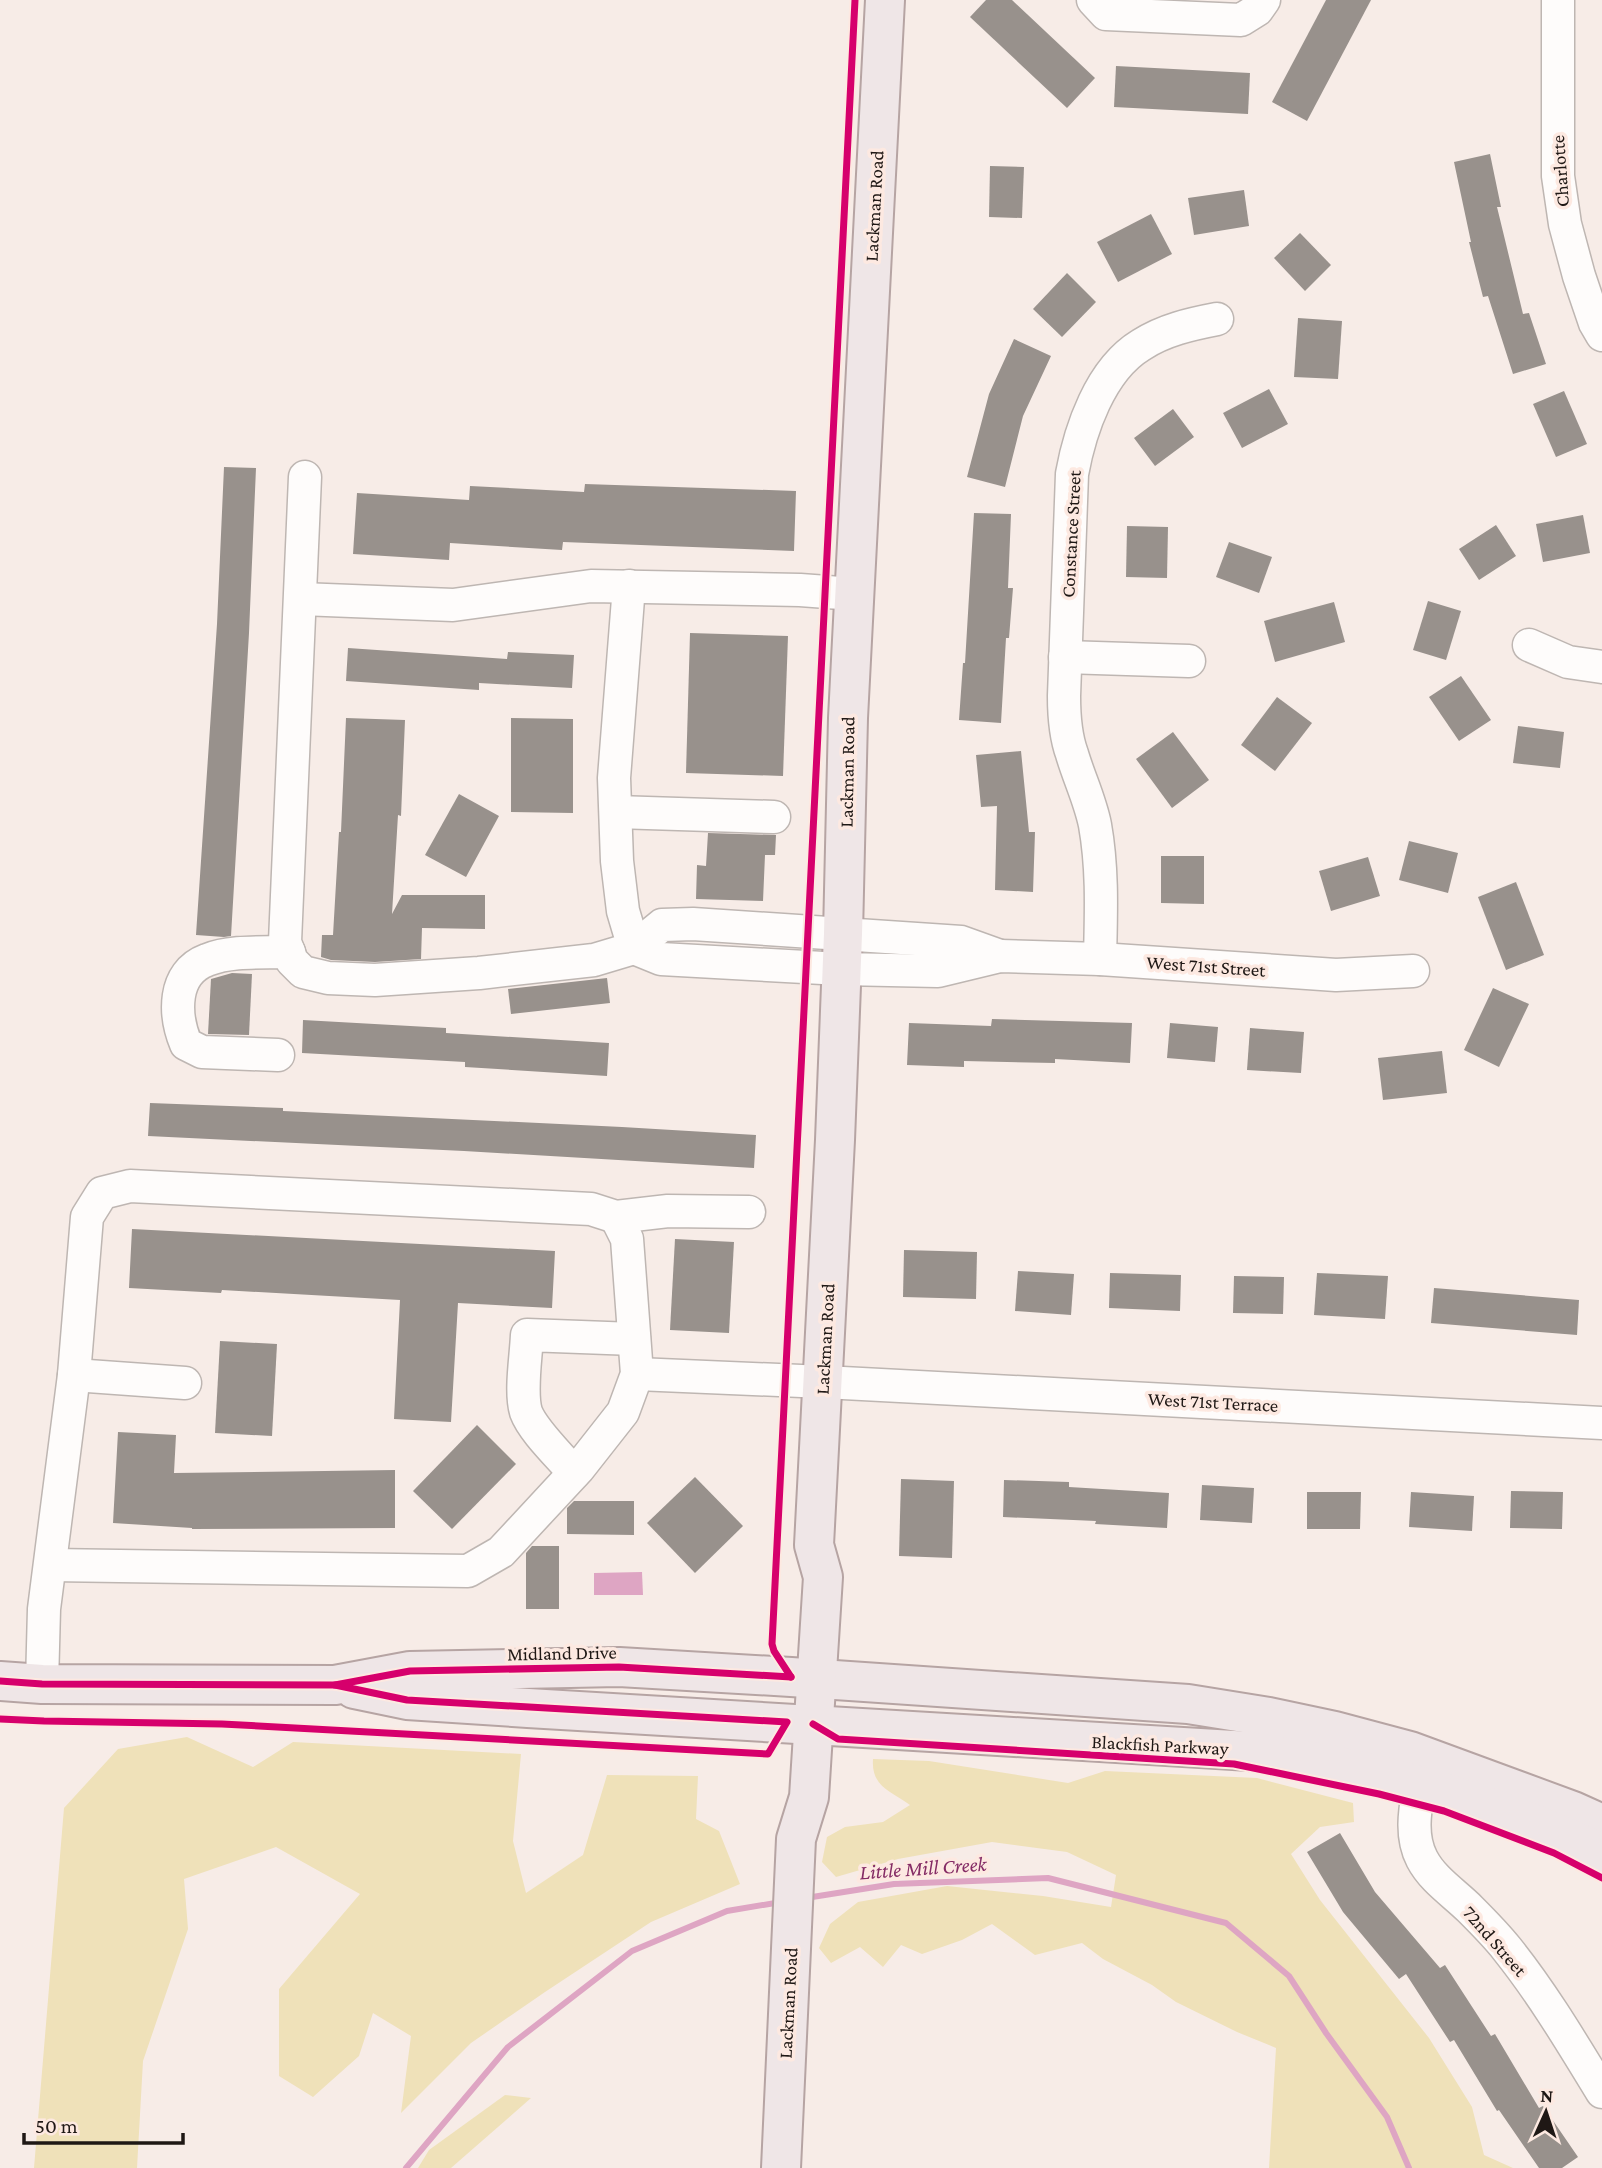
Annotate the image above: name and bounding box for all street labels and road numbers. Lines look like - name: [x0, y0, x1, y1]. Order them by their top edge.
- street label: Charlotte: [1547, 134, 1573, 208]
- street label: Lackman Road: [861, 150, 887, 262]
- street label: Constance Street: [1057, 469, 1085, 598]
- street label: Lackman Road: [836, 716, 858, 828]
- street label: West 71st Street: [1146, 951, 1267, 981]
- street label: Lackman Road: [812, 1283, 838, 1395]
- street label: West 71st Terrace: [1147, 1388, 1279, 1416]
- street label: Midland Drive: [507, 1642, 617, 1664]
- street label: Blackfish Parkway: [1091, 1731, 1229, 1759]
- street label: 72nd Street: [1459, 1902, 1532, 1981]
- street label: Lackman Road: [775, 1947, 801, 2059]

